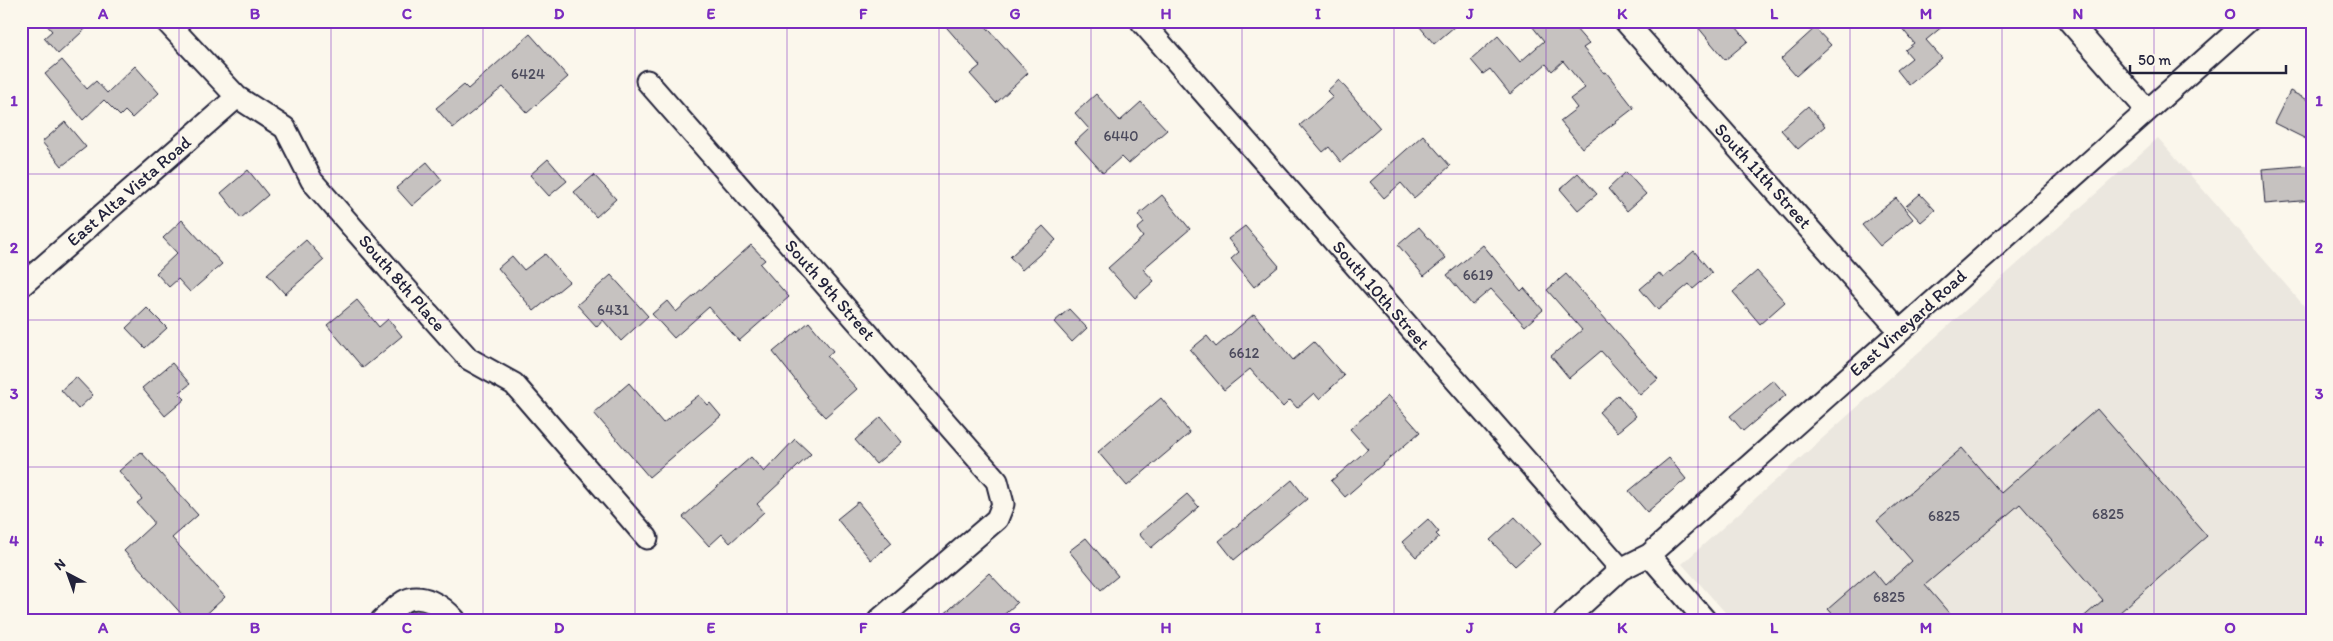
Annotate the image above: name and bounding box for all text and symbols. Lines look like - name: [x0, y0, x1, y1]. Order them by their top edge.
- text: A: [97, 4, 109, 23]
- text: B: [250, 4, 261, 23]
- text: C: [402, 4, 413, 23]
- text: D: [554, 4, 565, 23]
- text: E: [707, 4, 716, 23]
- text: F: [859, 4, 868, 23]
- text: G: [1009, 4, 1021, 23]
- text: H: [1160, 4, 1172, 23]
- text: I: [1315, 4, 1321, 23]
- text: J: [1465, 4, 1474, 23]
- text: K: [1617, 4, 1628, 23]
- text: L: [1770, 4, 1779, 23]
- text: M: [1920, 4, 1932, 23]
- text: N: [2073, 4, 2083, 23]
- text: O: [2224, 4, 2236, 23]
- scale bar: [2130, 42, 2287, 74]
- text: 50 m: [2138, 51, 2171, 69]
- house number: 6424: [511, 65, 545, 83]
- text: 1: [10, 91, 18, 110]
- text: 1: [2315, 91, 2323, 110]
- street label: South 11th Street: [1710, 119, 1816, 233]
- house number: 6440: [1103, 127, 1139, 145]
- street label: East Alta Vista Road: [62, 131, 196, 251]
- street label: South 8th Place: [354, 230, 450, 336]
- street label: South 9th Street: [780, 235, 880, 345]
- street label: South 10th Street: [1328, 236, 1434, 354]
- text: 2: [10, 238, 19, 257]
- text: 2: [2315, 238, 2324, 257]
- street label: East Vineyard Road: [1845, 265, 1971, 381]
- house number: 6619: [1463, 266, 1493, 284]
- house number: 6431: [597, 301, 629, 319]
- house number: 6612: [1229, 344, 1259, 362]
- text: 3: [10, 384, 19, 403]
- text: 3: [2315, 384, 2324, 403]
- house number: 6825: [2092, 505, 2124, 523]
- house number: 6825: [1928, 507, 1960, 525]
- text: 4: [9, 531, 19, 550]
- text: 4: [2314, 531, 2324, 550]
- north arrow: [42, 548, 92, 598]
- text: N: [51, 555, 69, 574]
- house number: 6825: [1873, 588, 1905, 606]
- text: A: [97, 618, 109, 637]
- text: B: [250, 618, 261, 637]
- text: C: [402, 618, 413, 637]
- text: D: [554, 618, 565, 637]
- text: E: [707, 618, 716, 637]
- text: F: [859, 618, 868, 637]
- text: G: [1009, 618, 1021, 637]
- text: H: [1160, 618, 1172, 637]
- text: I: [1315, 618, 1321, 637]
- text: J: [1465, 618, 1474, 637]
- text: K: [1617, 618, 1628, 637]
- text: L: [1770, 618, 1779, 637]
- text: M: [1920, 618, 1932, 637]
- text: N: [2073, 618, 2083, 637]
- text: O: [2224, 618, 2236, 637]

